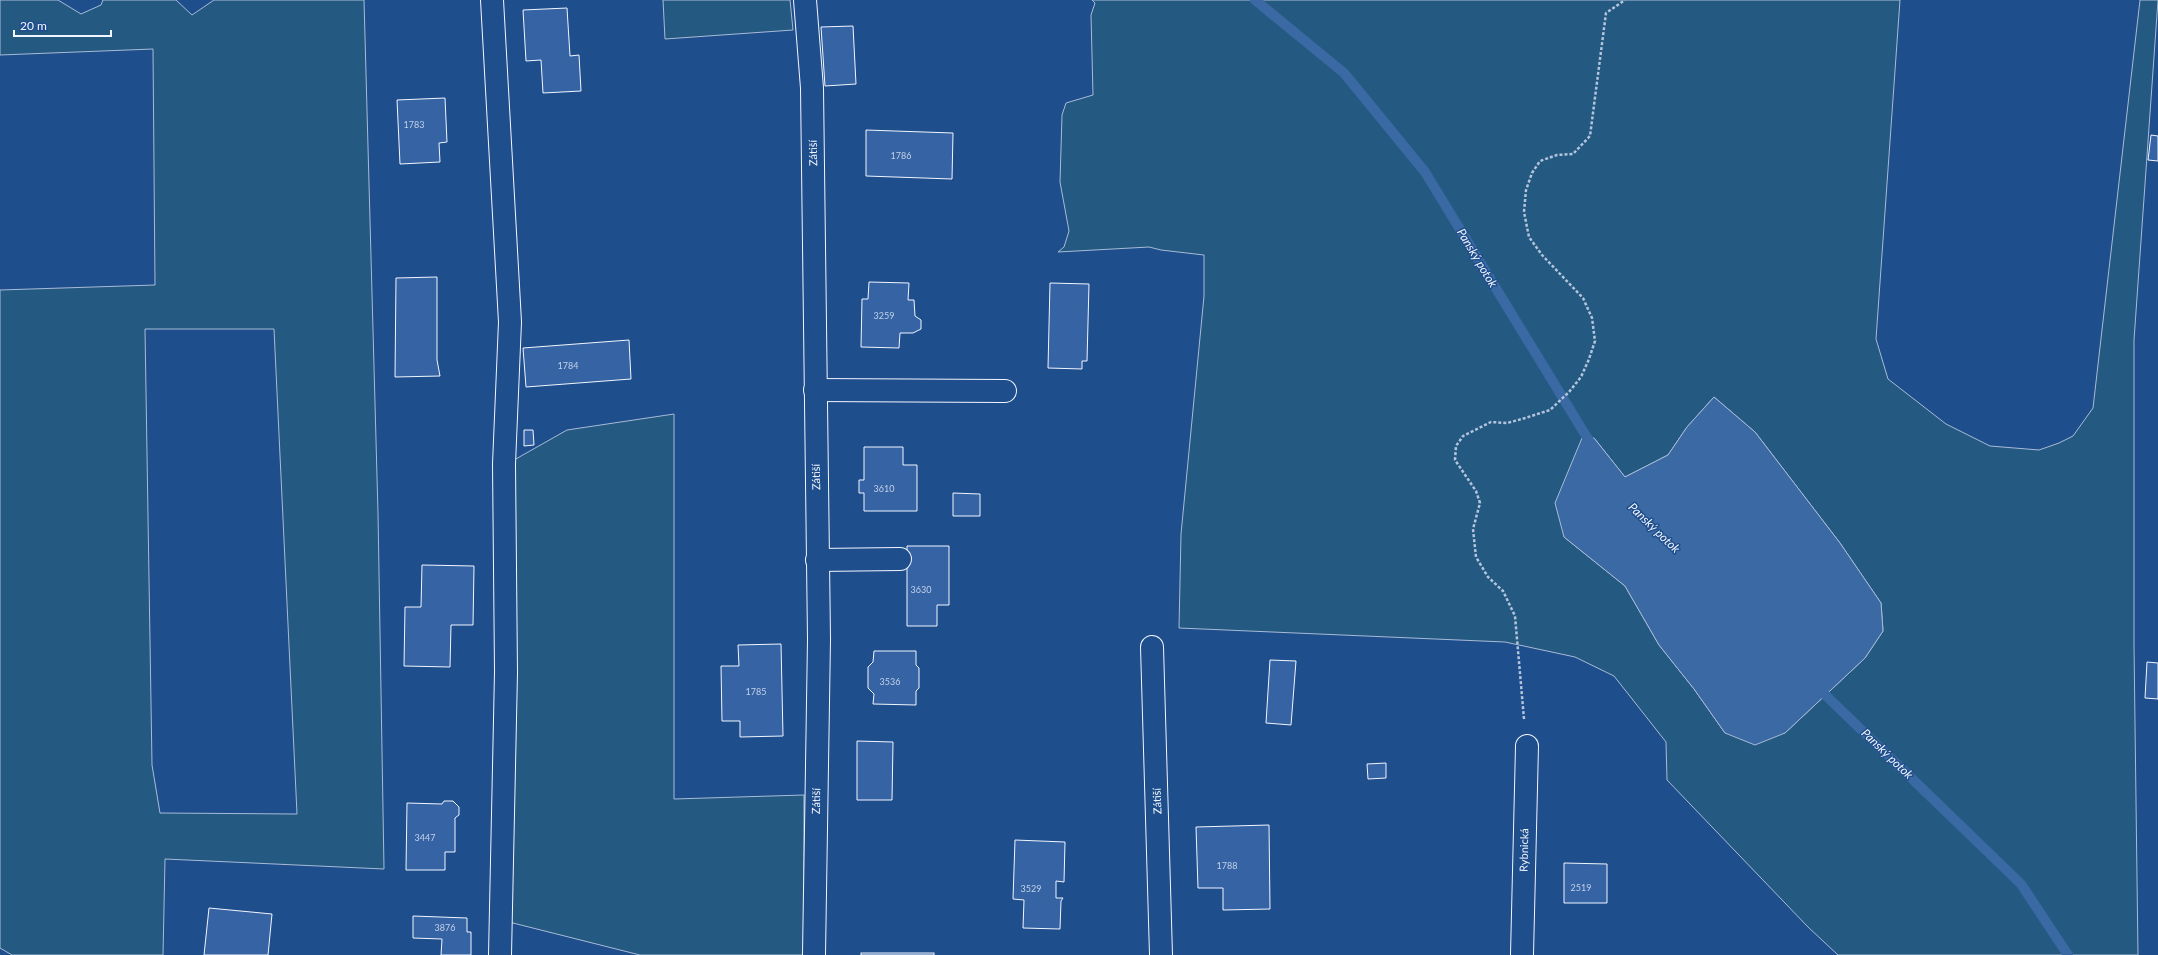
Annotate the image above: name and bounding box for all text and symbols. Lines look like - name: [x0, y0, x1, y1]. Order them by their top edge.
- scale bar: [14, 12, 111, 38]
- text: 20 m: [20, 18, 47, 33]
- house number: 1783: [404, 119, 424, 130]
- street label: Zátiší: [806, 139, 819, 166]
- house number: 1786: [891, 150, 911, 161]
- water label: Panský potok: [1454, 226, 1501, 290]
- house number: 3259: [874, 310, 894, 321]
- house number: 1784: [558, 360, 578, 371]
- street label: Zátiší: [809, 463, 822, 490]
- house number: 3610: [874, 483, 894, 494]
- water label: Panský potok: [1625, 499, 1684, 556]
- house number: 3630: [911, 584, 931, 595]
- house number: 3536: [880, 676, 900, 687]
- house number: 1785: [746, 686, 766, 697]
- water label: Panský potok: [1858, 725, 1917, 782]
- street label: Zátiší: [809, 787, 822, 814]
- street label: Zátiší: [1150, 787, 1163, 814]
- street label: Rybnická: [1517, 828, 1530, 872]
- house number: 3447: [415, 832, 435, 843]
- house number: 1788: [1217, 860, 1237, 871]
- house number: 2519: [1571, 882, 1591, 893]
- house number: 3529: [1021, 883, 1041, 894]
- house number: 3876: [435, 922, 455, 933]

